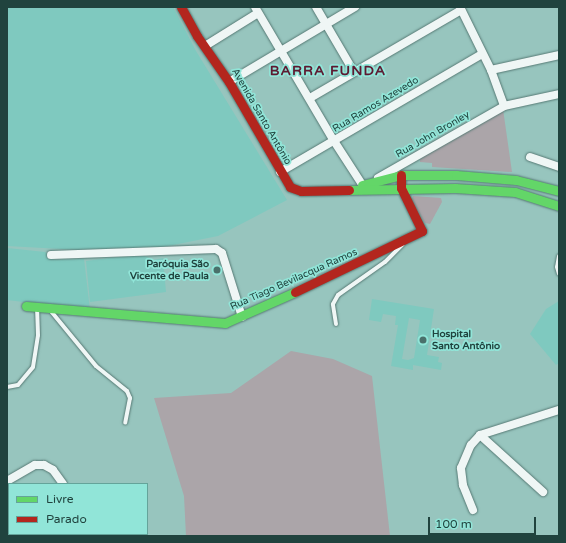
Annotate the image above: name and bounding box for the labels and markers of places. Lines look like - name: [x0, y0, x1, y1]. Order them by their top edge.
- place label: Paróquia São Vicente de Paula: [130, 258, 209, 282]
- marker: Paróquia São Vicente de Paula: [212, 265, 222, 275]
- place label: Hospital Santo Antônio: [432, 328, 500, 352]
- marker: Hospital Santo Antônio: [417, 334, 429, 346]

